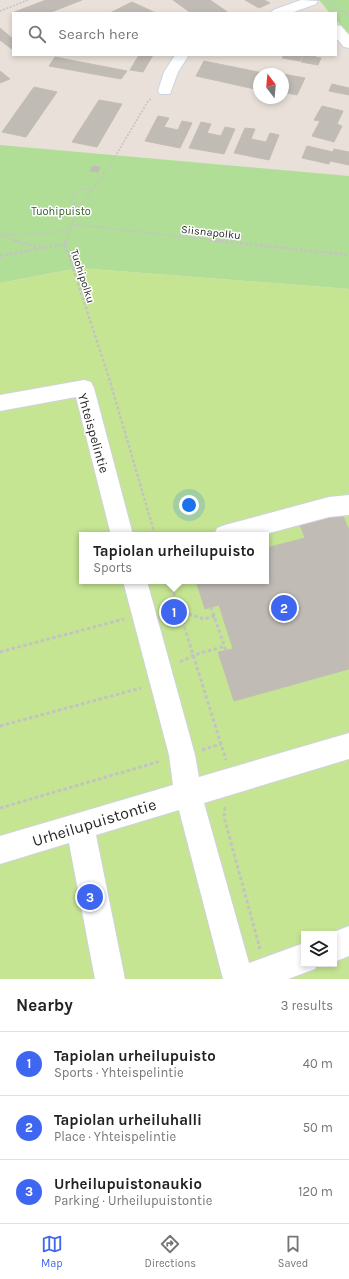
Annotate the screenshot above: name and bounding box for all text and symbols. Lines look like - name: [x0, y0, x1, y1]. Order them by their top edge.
- search box: [12, 12, 337, 56]
- icon: search: [26, 23, 48, 45]
- text: Search here: [58, 25, 139, 43]
- north arrow: [253, 68, 289, 104]
- park label: Tuohipuisto: [31, 205, 91, 218]
- street label: Siisnapolku: [180, 223, 241, 242]
- street label: Tuohipolku: [68, 248, 97, 305]
- street label: Yhteispelintie: [75, 392, 112, 475]
- your location: [179, 495, 199, 515]
- popup: [79, 532, 269, 584]
- text: Tapiolan urheilupuisto: [93, 542, 255, 560]
- text: Sports: [93, 560, 132, 575]
- pin: 2: [271, 593, 297, 623]
- pin: 1: [161, 597, 187, 627]
- street label: Urheilupuistontie: [30, 795, 158, 850]
- pin: 3: [77, 882, 103, 912]
- map controls: [301, 931, 337, 967]
- button: layers: [301, 931, 337, 967]
- text: Nearby: [16, 995, 73, 1015]
- text: 3 results: [281, 998, 333, 1013]
- text: Tapiolan urheilupuisto: [54, 1047, 216, 1065]
- text: 1: [27, 1056, 31, 1071]
- text: 40 m: [303, 1056, 333, 1071]
- text: Sports · Yhteispelintie: [54, 1065, 184, 1080]
- text: Tapiolan urheiluhalli: [54, 1111, 202, 1129]
- text: 2: [25, 1120, 33, 1135]
- text: 50 m: [303, 1120, 333, 1135]
- text: Place · Yhteispelintie: [54, 1129, 176, 1144]
- text: Urheilupuistonaukio: [54, 1175, 202, 1193]
- text: 3: [25, 1184, 33, 1199]
- text: 120 m: [298, 1184, 333, 1199]
- text: Parking · Urheilupuistontie: [54, 1193, 212, 1208]
- tab: Map: [41, 1233, 63, 1270]
- tab: Directions: [144, 1233, 196, 1270]
- tab: Saved: [278, 1233, 308, 1270]

